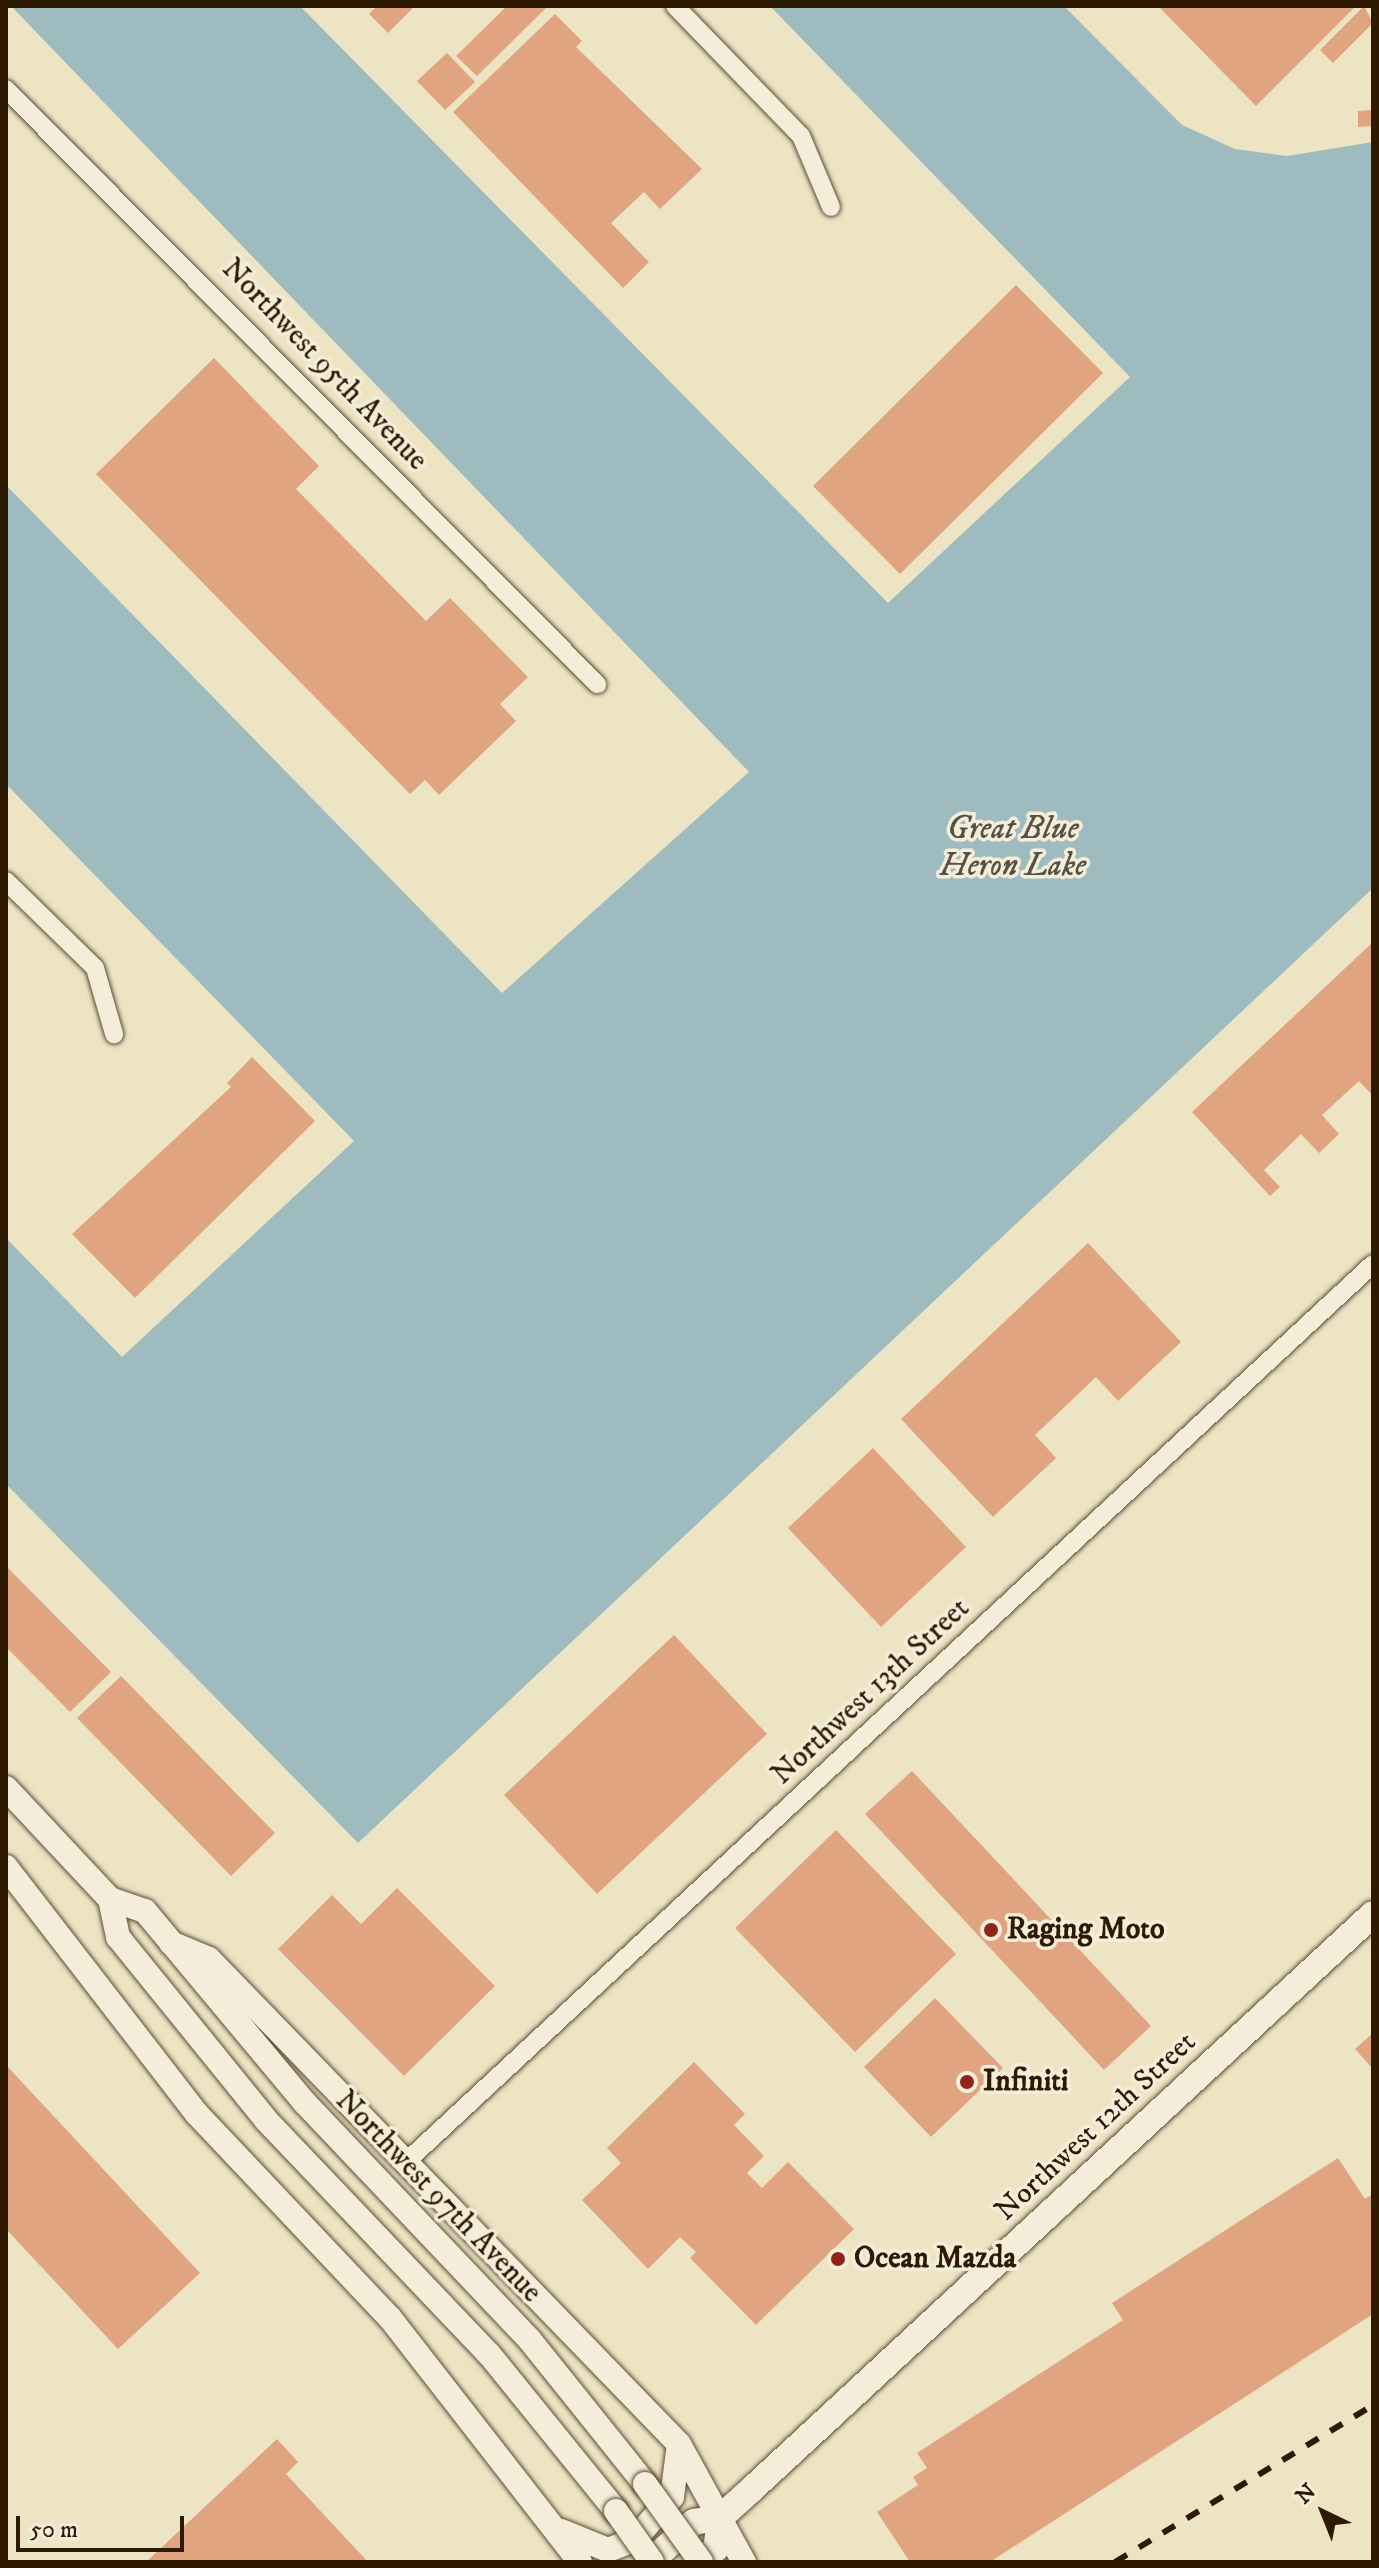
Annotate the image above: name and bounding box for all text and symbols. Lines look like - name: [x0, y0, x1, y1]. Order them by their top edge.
- street label: Northwest 95th Avenue: [214, 252, 434, 478]
- water label: Great Blue Heron Lake: [940, 811, 1086, 886]
- street label: Northwest 13th Street: [765, 1591, 977, 1793]
- place label: Raging Moto: [1007, 1912, 1165, 1948]
- marker: Raging Moto: [982, 1921, 1000, 1939]
- street label: Northwest 12th Street: [988, 2025, 1204, 2229]
- place label: Infiniti: [983, 2064, 1069, 2100]
- marker: Infiniti: [958, 2073, 976, 2091]
- street label: Northwest 97th Avenue: [327, 2083, 549, 2311]
- place label: Ocean Mazda: [854, 2241, 1016, 2277]
- marker: Ocean Mazda: [829, 2250, 847, 2268]
- north arrow: [1283, 2472, 1363, 2552]
- text: N: [1290, 2478, 1322, 2510]
- scale bar: [20, 2500, 188, 2550]
- text: 50 m: [30, 2515, 78, 2545]

